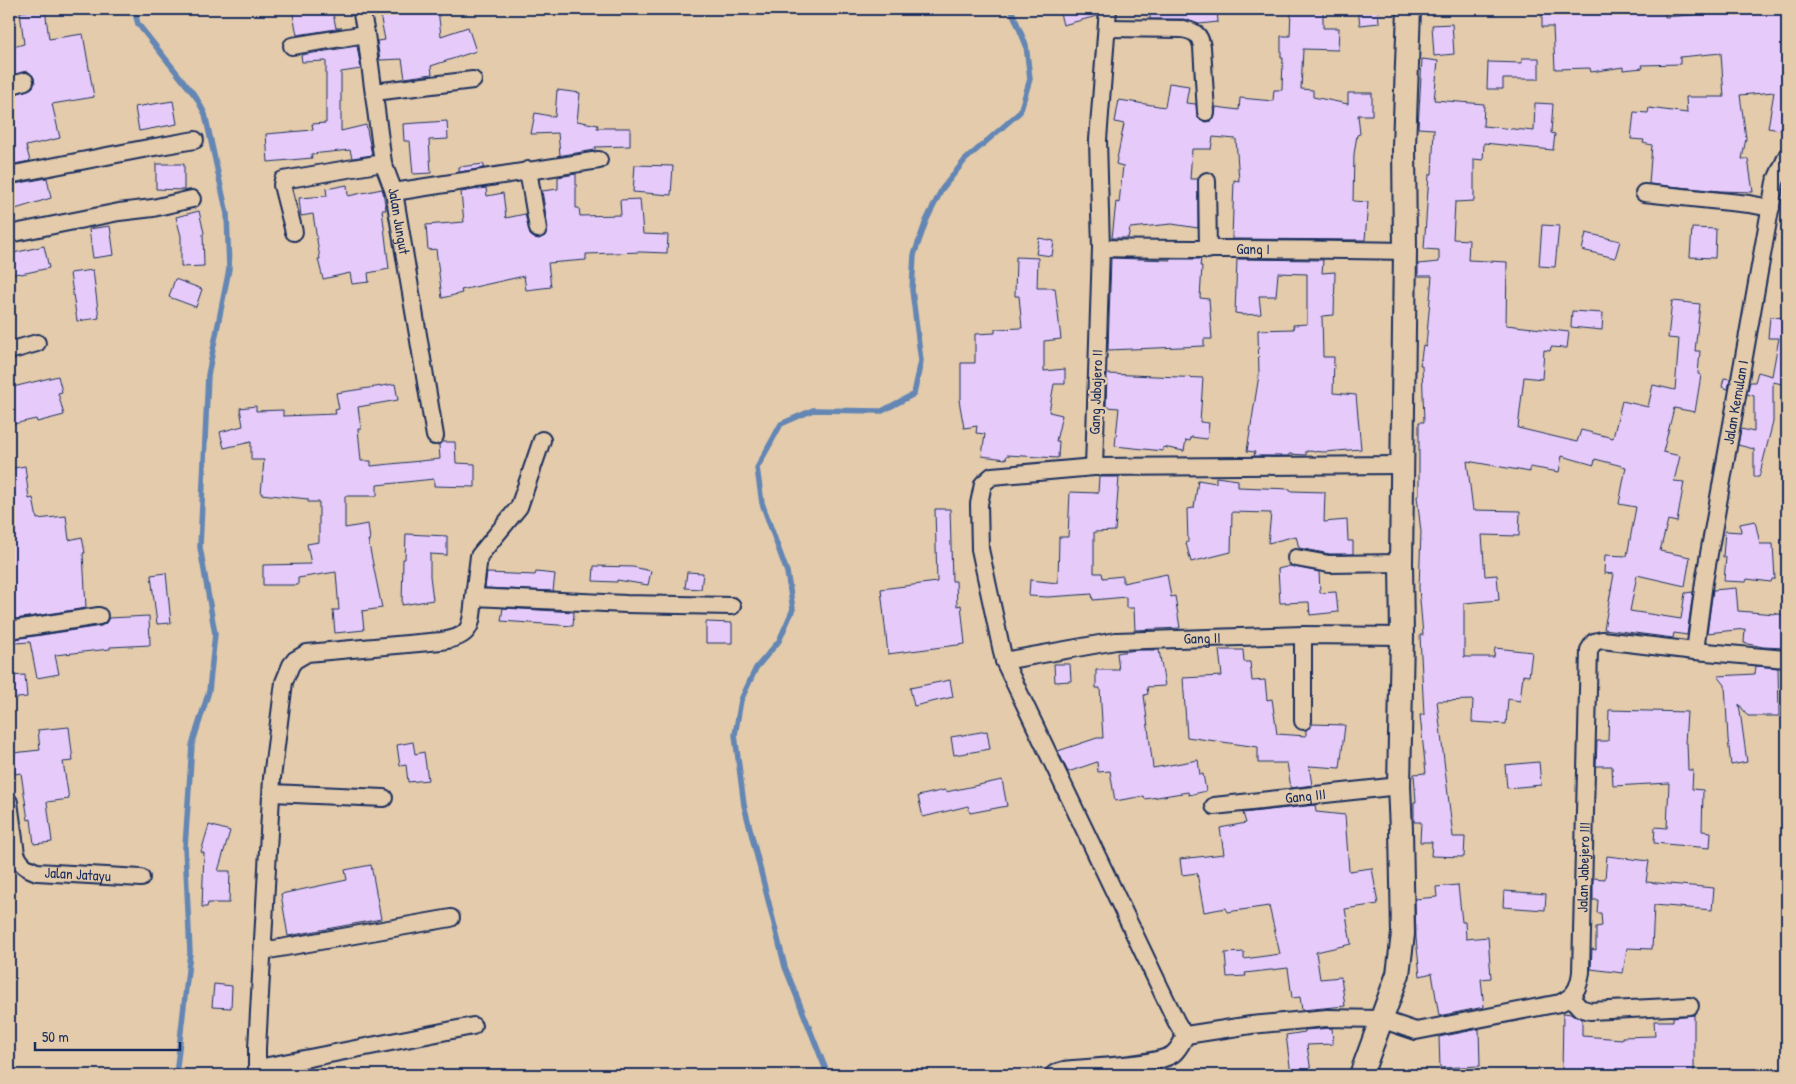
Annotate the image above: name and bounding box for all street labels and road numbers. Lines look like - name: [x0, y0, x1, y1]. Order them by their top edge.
- street label: Jalan Jungut: [383, 184, 415, 257]
- street label: Gang I: [1236, 238, 1270, 259]
- street label: Gang Jabajero II: [1084, 349, 1107, 435]
- street label: Jalan Kemulan I: [1718, 358, 1753, 446]
- street label: Gang II: [1183, 627, 1221, 649]
- street label: Gang III: [1284, 783, 1327, 808]
- street label: Jalan Jabejero III: [1571, 822, 1595, 913]
- street label: Jalan Jatayu: [44, 861, 112, 886]

